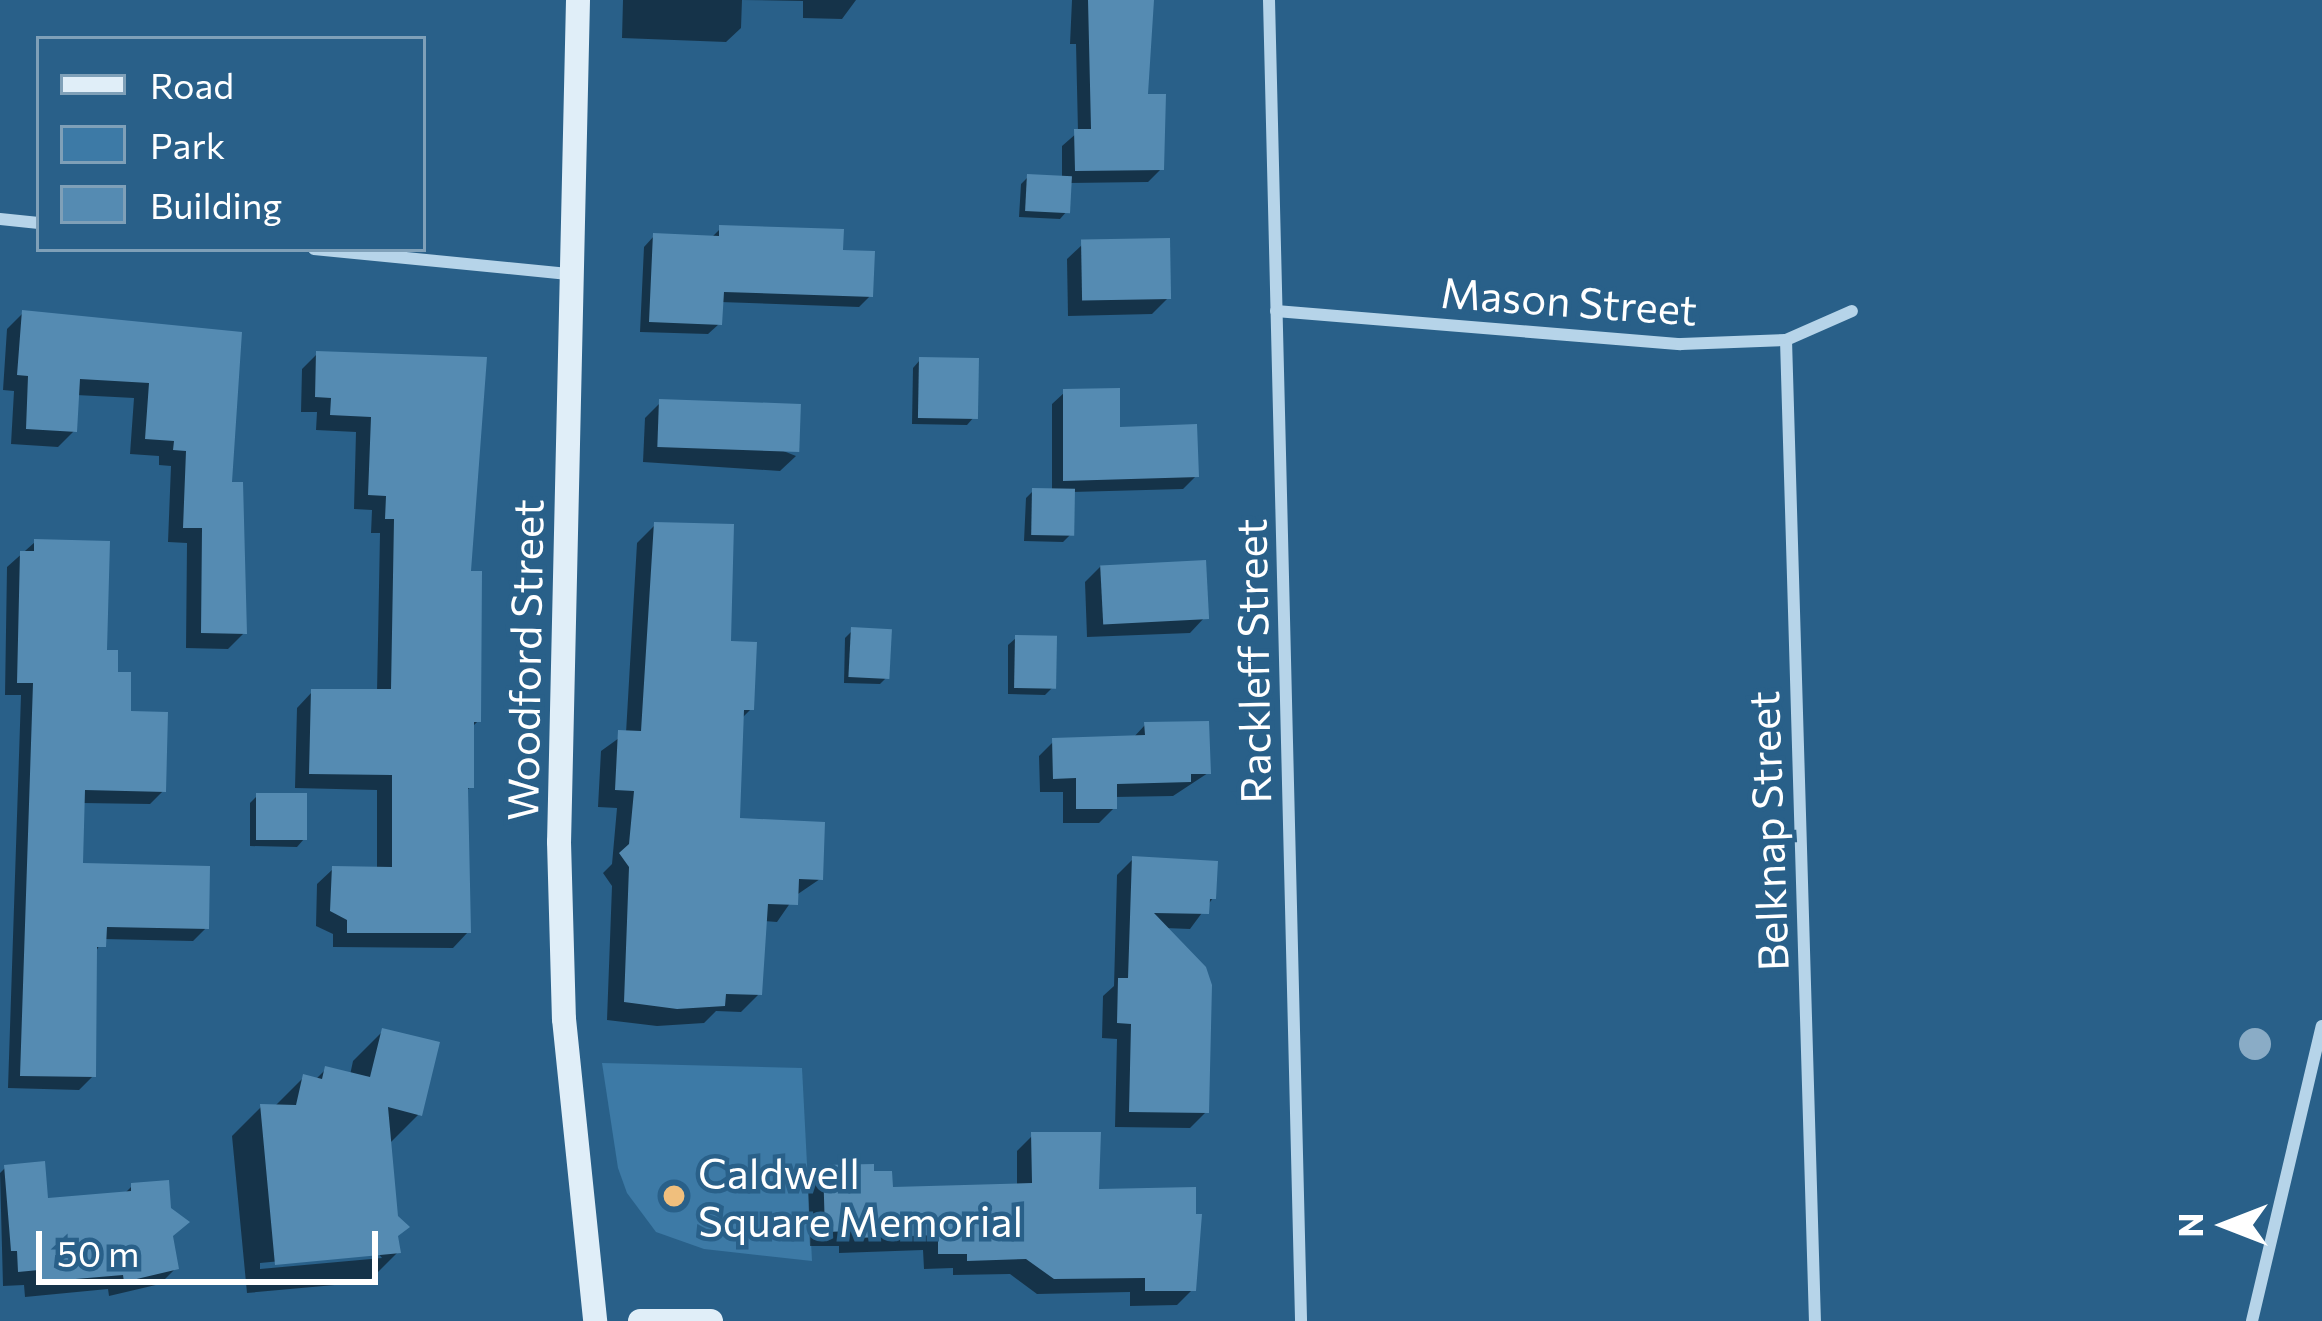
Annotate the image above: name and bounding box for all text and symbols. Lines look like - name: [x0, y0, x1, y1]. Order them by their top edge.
- legend: [36, 36, 426, 252]
- text: Road: [150, 62, 234, 106]
- text: Park: [150, 122, 225, 166]
- text: Building: [150, 182, 282, 226]
- street label: Mason Street: [1439, 266, 1699, 334]
- street label: Woodford Street: [496, 499, 552, 821]
- street label: Rackleff Street: [1224, 518, 1280, 804]
- street label: Belknap Street: [1737, 690, 1797, 972]
- place label: Caldwell Square Memorial: [698, 1147, 1023, 1246]
- north arrow: [2166, 1165, 2286, 1285]
- marker: Caldwell Square Memorial: [661, 1183, 687, 1209]
- scale bar: [42, 1207, 384, 1281]
- text: N: [2169, 1213, 2210, 1237]
- text: 50 m: [57, 1230, 139, 1274]

